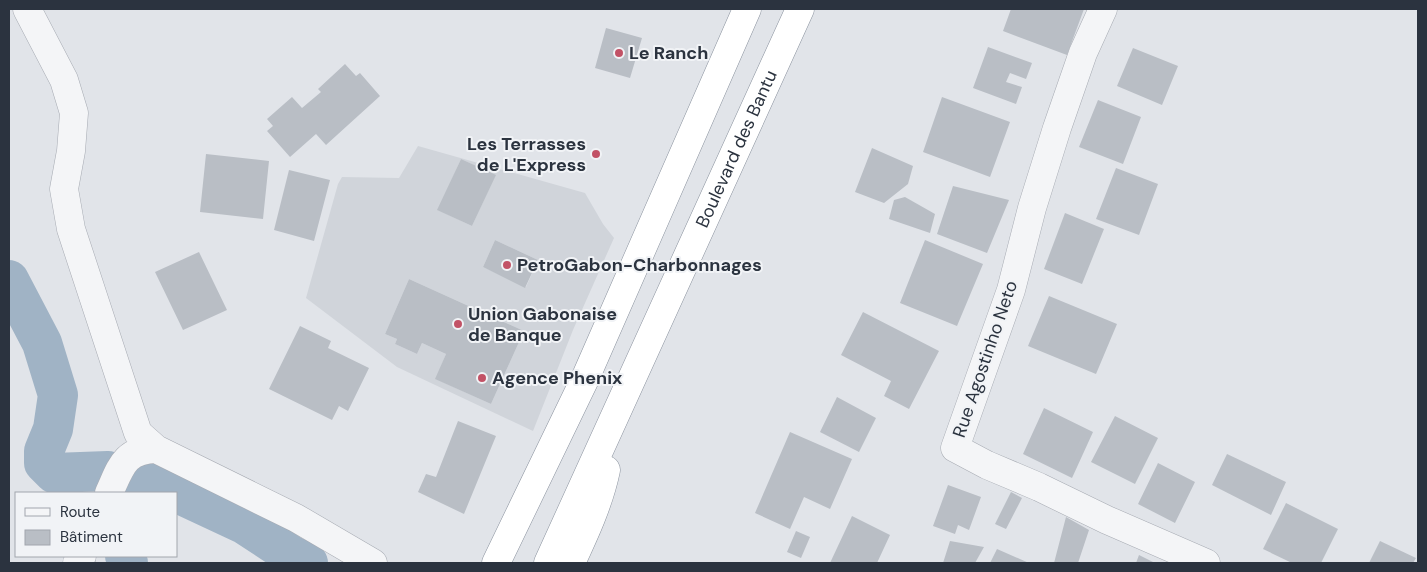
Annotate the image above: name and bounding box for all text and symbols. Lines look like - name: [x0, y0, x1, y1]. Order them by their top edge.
- place label: Le Ranch: [629, 41, 708, 65]
- marker: Le Ranch: [613, 47, 625, 59]
- street label: Boulevard des Bantu: [690, 66, 783, 232]
- place label: Les Terrasses de L'Express: [467, 132, 586, 177]
- marker: Les Terrasses de L'Express: [590, 148, 602, 160]
- place label: PetroGabon-Charbonnages: [517, 253, 762, 277]
- marker: PetroGabon-Charbonnages: [501, 259, 513, 271]
- street label: Rue Agostinho Neto: [947, 277, 1023, 441]
- place label: Union Gabonaise de Banque: [468, 302, 617, 347]
- marker: Union Gabonaise de Banque: [452, 318, 464, 330]
- place label: Agence Phenix: [492, 366, 622, 390]
- marker: Agence Phenix: [476, 372, 488, 384]
- legend: [15, 492, 178, 557]
- text: Route: [60, 502, 100, 522]
- text: Bâtiment: [60, 527, 123, 547]

